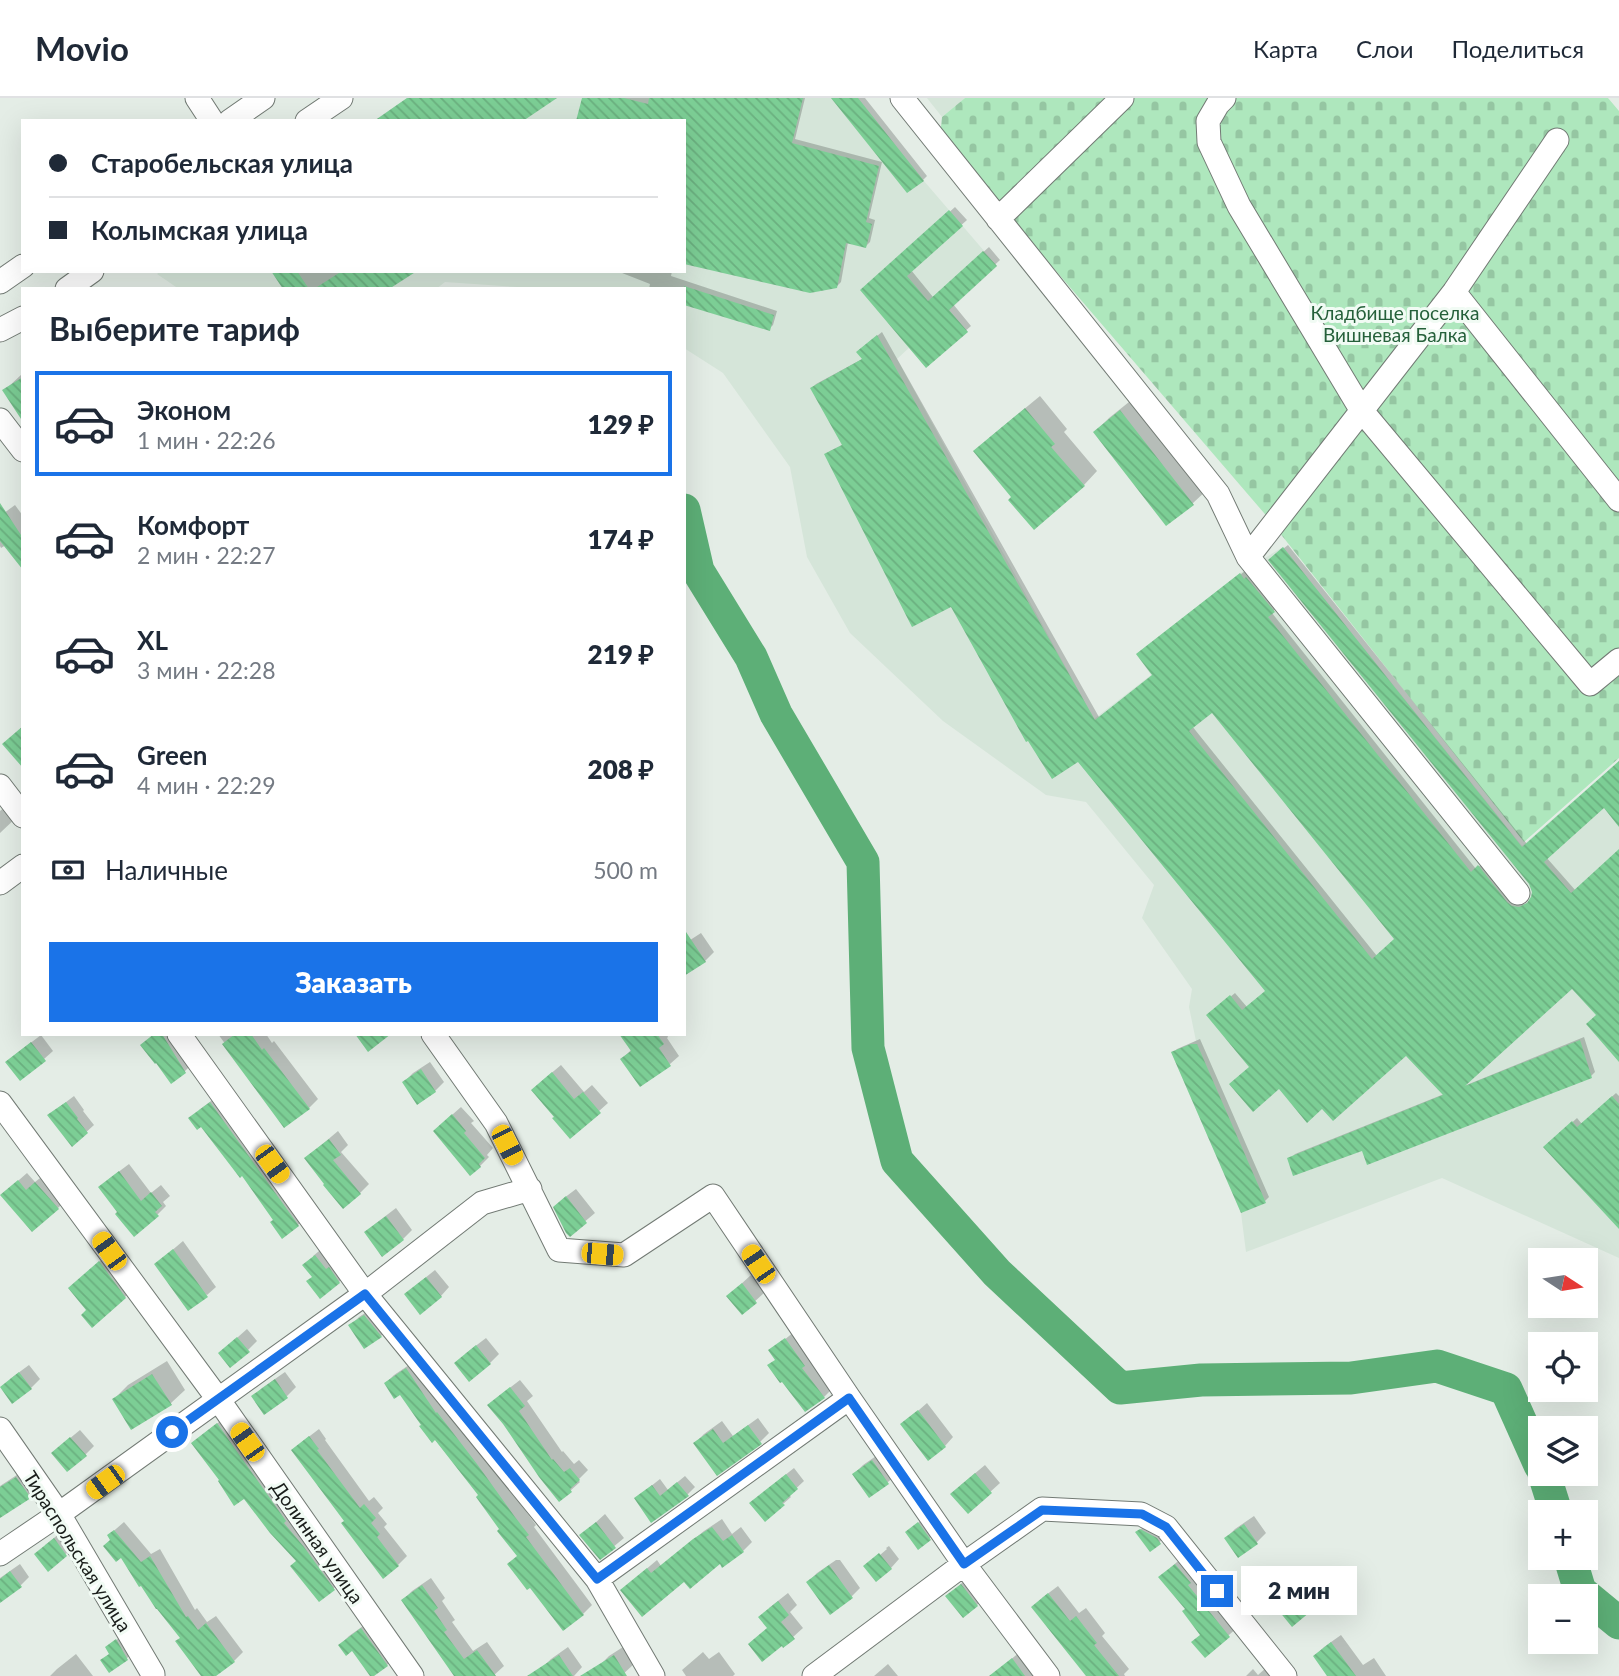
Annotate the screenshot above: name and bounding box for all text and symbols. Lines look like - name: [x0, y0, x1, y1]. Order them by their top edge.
- text: Movio: [35, 28, 129, 68]
- text: Карта: [1253, 34, 1318, 63]
- text: Слои: [1356, 34, 1413, 63]
- text: Поделиться: [1451, 34, 1584, 63]
- text: Старобельская улица: [91, 147, 353, 179]
- text: Колымская улица: [91, 214, 308, 246]
- park label: Кладбище поселка Вишневая Балка: [1311, 301, 1479, 346]
- text: Выберите тариф: [49, 309, 300, 348]
- icon: car: [53, 392, 116, 455]
- text: Эконом: [137, 394, 231, 426]
- text: 129 ₽: [588, 408, 654, 440]
- text: 1 мин · 22:26: [137, 426, 276, 454]
- icon: car: [53, 507, 116, 570]
- text: Комфорт: [137, 509, 249, 541]
- text: 174 ₽: [588, 523, 654, 555]
- text: 2 мин · 22:27: [137, 541, 276, 569]
- icon: car: [53, 622, 116, 685]
- text: XL: [137, 624, 168, 656]
- text: 219 ₽: [588, 638, 654, 670]
- text: 3 мин · 22:28: [137, 656, 276, 684]
- icon: car: [53, 737, 116, 800]
- text: Green: [137, 739, 207, 771]
- text: 208 ₽: [588, 753, 654, 785]
- text: 4 мин · 22:29: [137, 771, 276, 799]
- icon: cash: [49, 851, 87, 889]
- text: Наличные: [105, 854, 228, 886]
- text: 500 m: [593, 856, 658, 884]
- button: Заказать: [49, 942, 658, 1022]
- car: [489, 1122, 526, 1168]
- car: [252, 1141, 293, 1187]
- car: [89, 1228, 130, 1274]
- car: [738, 1241, 779, 1287]
- car: [581, 1242, 624, 1266]
- north arrow: [1528, 1248, 1598, 1318]
- map controls: [1528, 1248, 1598, 1654]
- button: locate: [1528, 1332, 1598, 1402]
- route start: [156, 1416, 188, 1448]
- button: layers: [1528, 1416, 1598, 1486]
- car: [227, 1419, 268, 1465]
- car: [82, 1461, 129, 1503]
- street label: Тираспольская улица: [19, 1466, 137, 1636]
- street label: Долинная улица: [267, 1476, 369, 1608]
- button: +: [1528, 1500, 1598, 1570]
- callout: 2 мин: [1242, 1566, 1357, 1616]
- route end: [1201, 1575, 1233, 1607]
- text: 2 мин: [1268, 1576, 1330, 1604]
- button: −: [1528, 1584, 1598, 1654]

